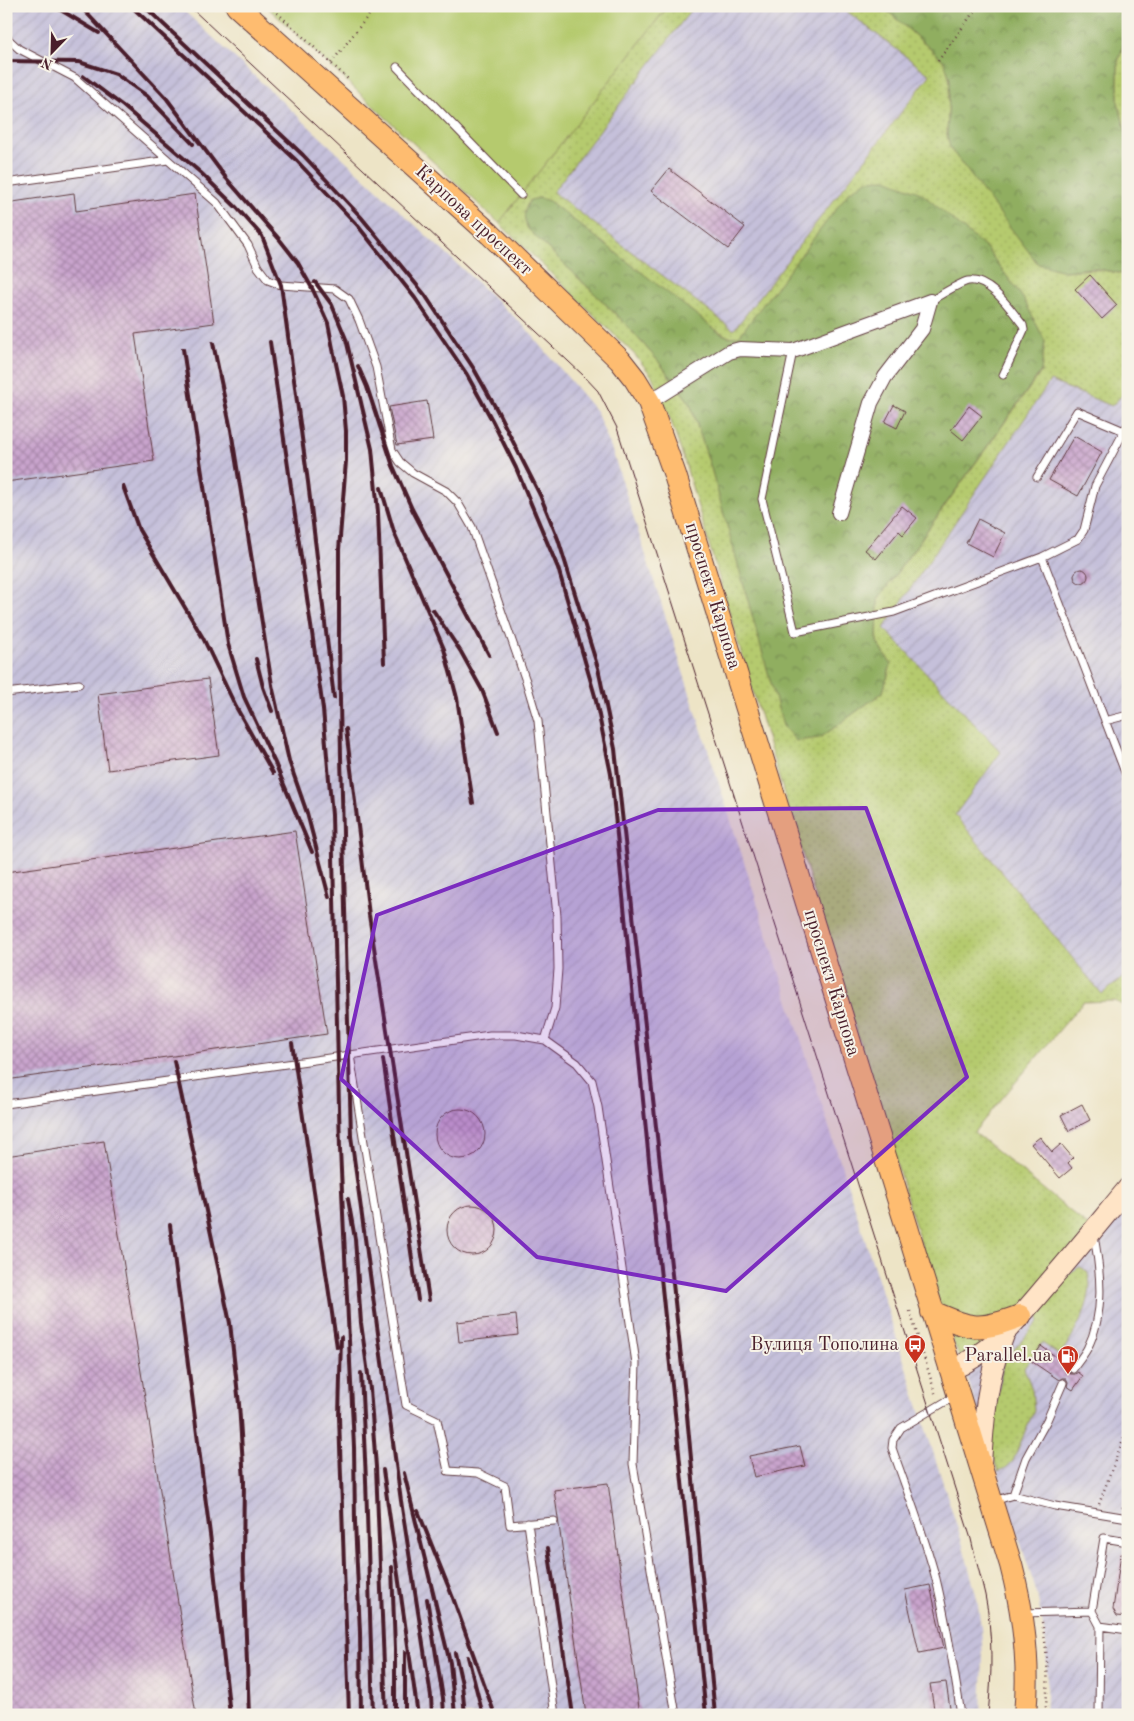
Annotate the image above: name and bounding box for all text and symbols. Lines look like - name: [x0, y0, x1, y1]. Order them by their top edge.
- north arrow: [28, 28, 78, 78]
- text: N: [39, 54, 55, 72]
- street label: Карпова проспект: [411, 162, 535, 280]
- street label: проспект Карпова: [681, 520, 744, 672]
- street label: проспект Карпова: [800, 907, 863, 1059]
- bus stop icon: Вулиця Тополина: [903, 1333, 927, 1364]
- place label: Вулиця Тополина: [750, 1336, 900, 1355]
- fuel station icon: Parallel.ua: [1056, 1344, 1080, 1375]
- place label: Parallel.ua: [964, 1347, 1053, 1366]

